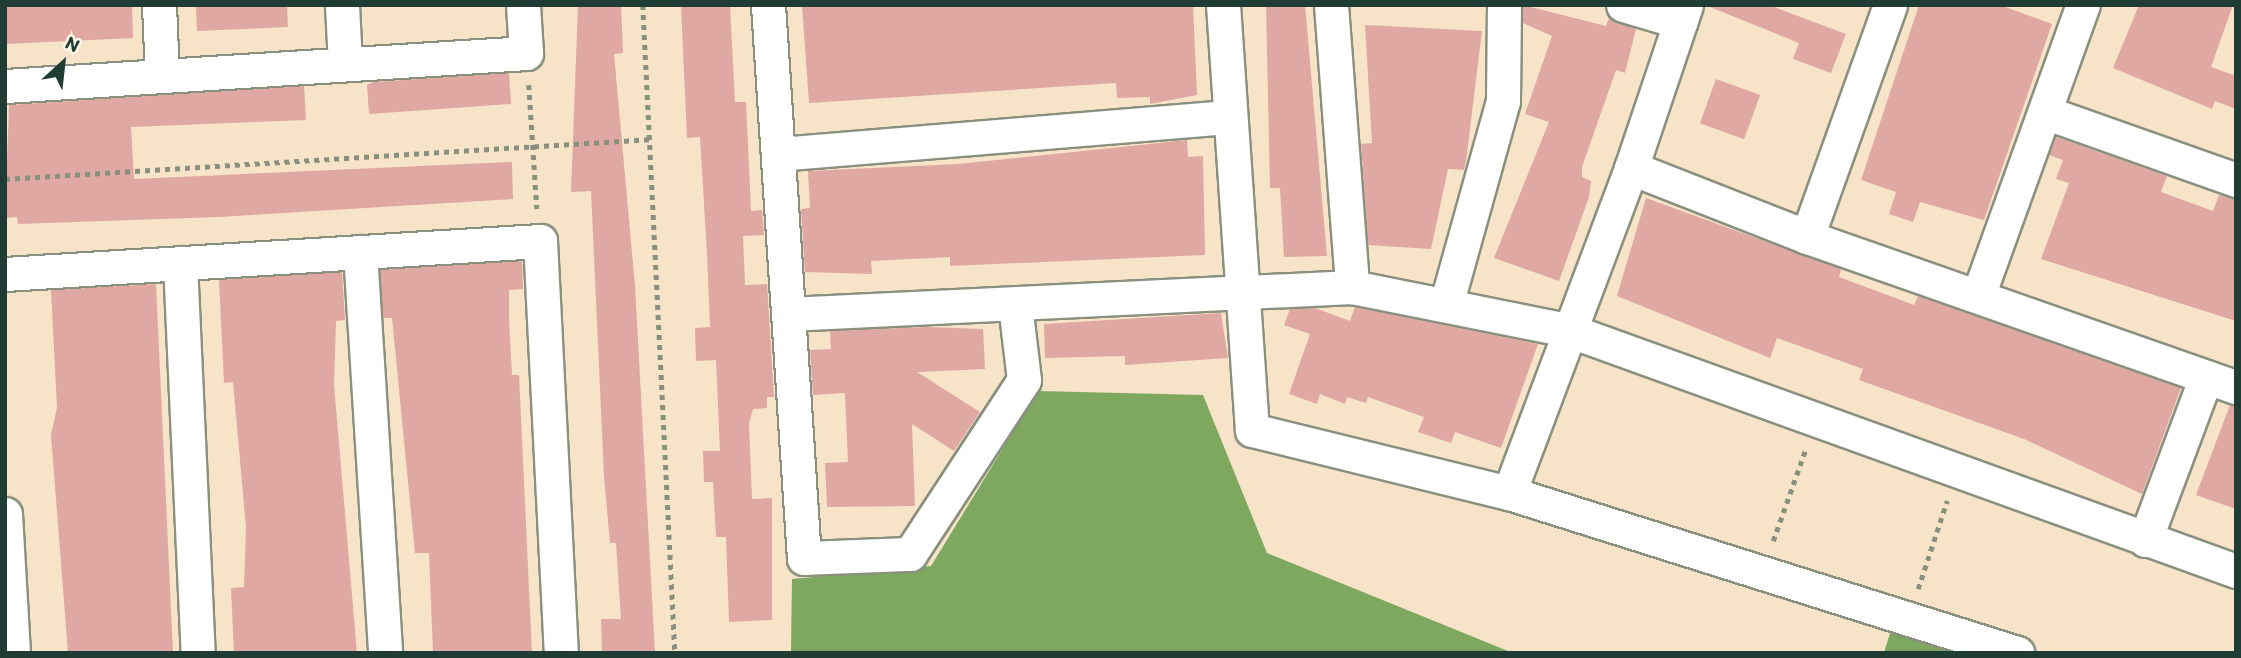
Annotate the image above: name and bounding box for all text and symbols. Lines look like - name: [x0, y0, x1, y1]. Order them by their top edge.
- north arrow: [28, 28, 98, 98]
- text: N: [62, 31, 84, 57]

